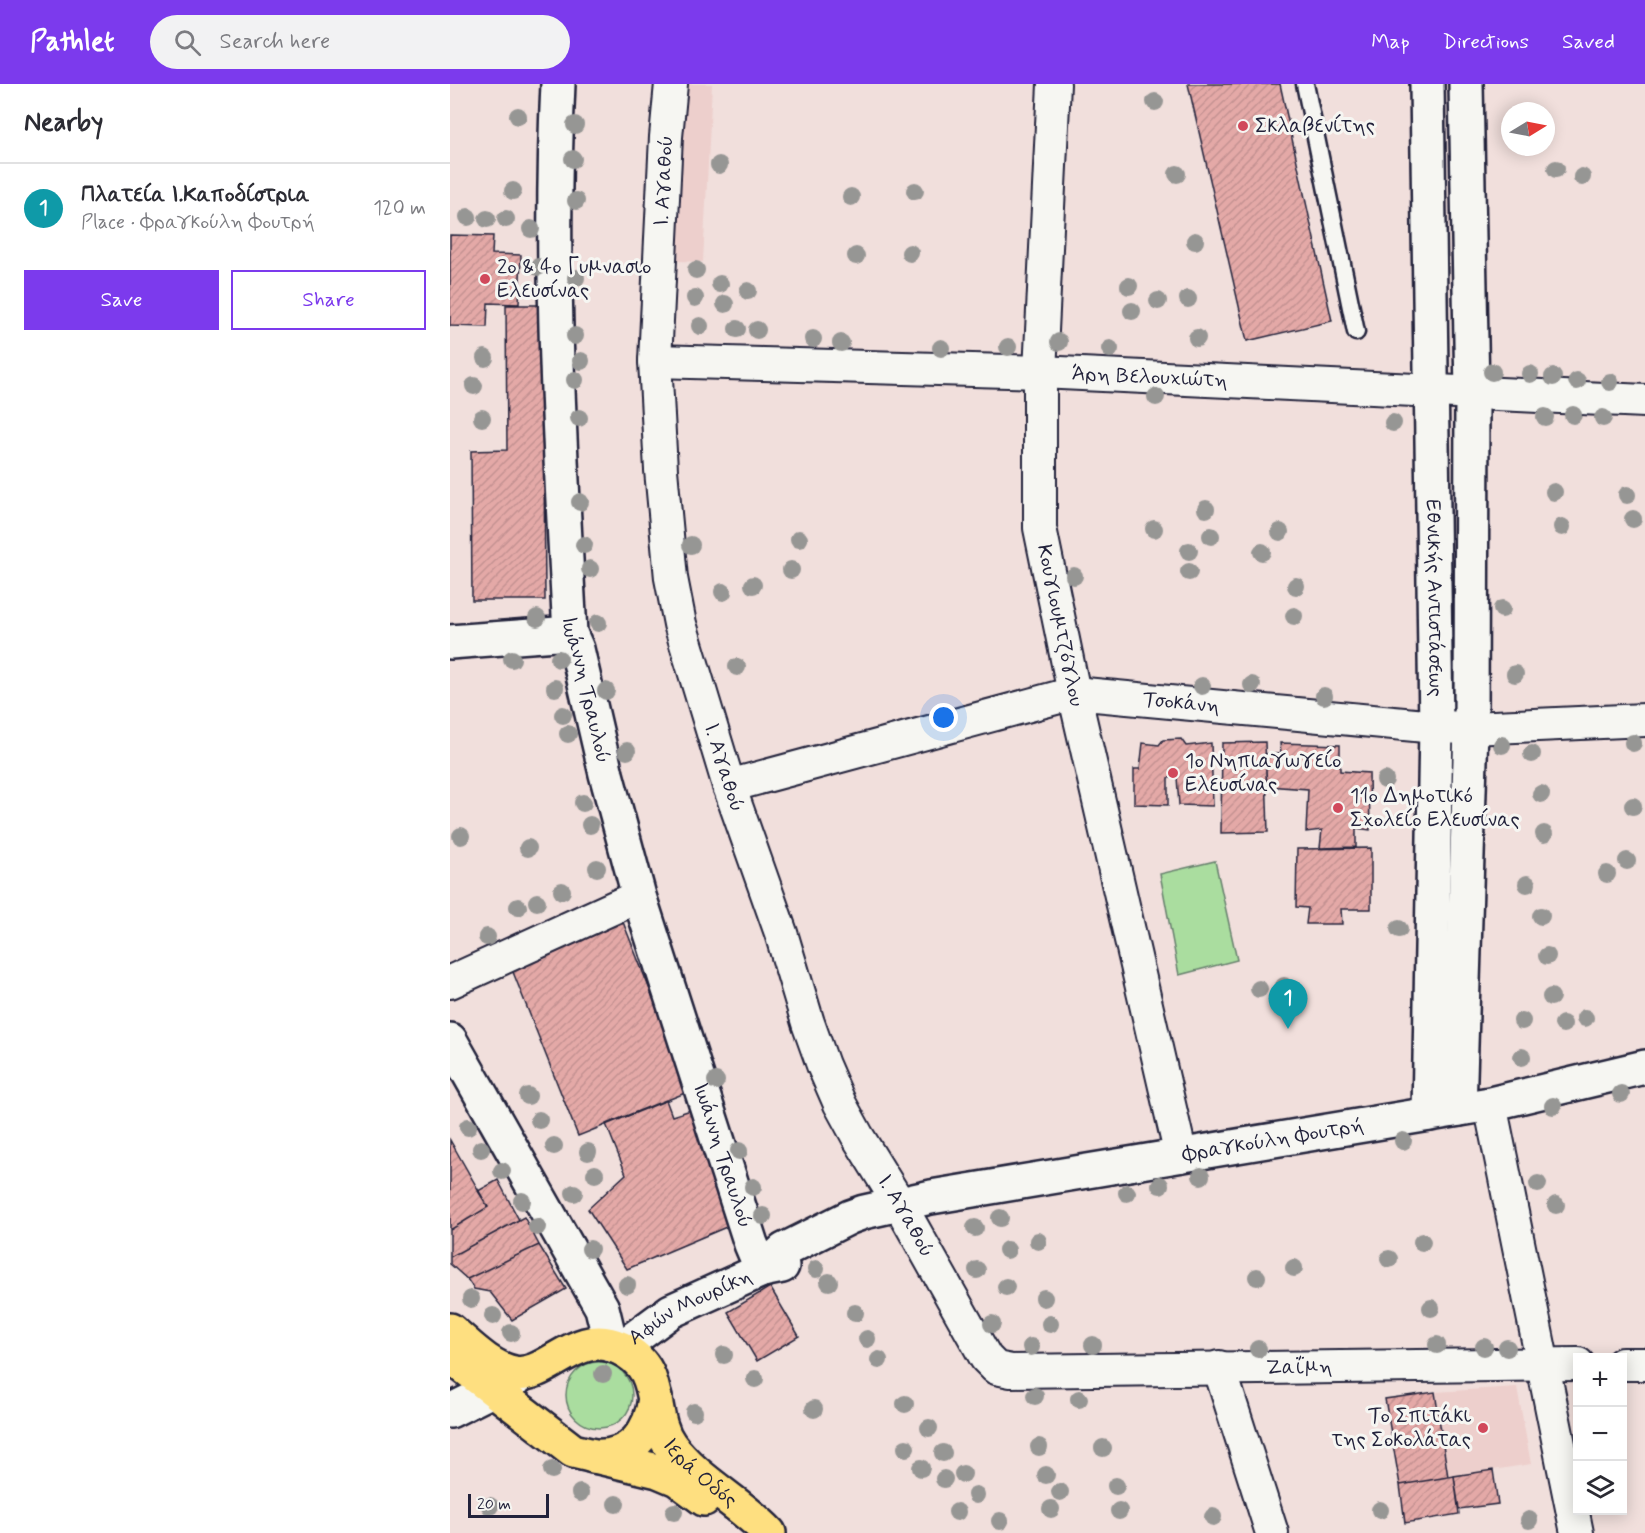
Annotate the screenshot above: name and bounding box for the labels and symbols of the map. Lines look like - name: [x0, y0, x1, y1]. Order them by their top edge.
- north arrow: [1501, 102, 1555, 156]
- place label: Σκλαβενίτης: [1255, 112, 1375, 140]
- marker: Σκλαβενίτης: [1236, 119, 1250, 133]
- street label: Ι. Αγαθού: [648, 135, 680, 227]
- place label: 2ο & 4ο Γυμνασιο Ελευσίνας: [497, 253, 651, 305]
- marker: 2ο & 4ο Γυμνασιο Ελευσίνας: [478, 272, 492, 286]
- street label: Άρη Βελουχιώτη: [1071, 360, 1228, 395]
- street label: Εθνικής Αντιστάσεως: [1419, 499, 1450, 697]
- street label: Κουγιουμτζόγλου: [1030, 542, 1091, 709]
- street label: Ιωάννη Τραυλού: [555, 615, 617, 766]
- street label: Τσοκάνη: [1141, 686, 1221, 721]
- your location: [929, 703, 958, 732]
- street label: Ι. Αγαθού: [697, 720, 751, 816]
- place label: 1ο Νηπιαγωγείο Ελευσίνας: [1185, 747, 1341, 799]
- marker: 1ο Νηπιαγωγείο Ελευσίνας: [1166, 766, 1180, 780]
- place label: 11ο Δημοτικό Σχολείο Ελευσίνας: [1350, 782, 1520, 834]
- marker: 11ο Δημοτικό Σχολείο Ελευσίνας: [1331, 801, 1345, 815]
- pin: 1: [1268, 980, 1308, 1029]
- street label: Ιωάννη Τραυλού: [686, 1079, 759, 1232]
- street label: Φραγκούλη Φουτρή: [1180, 1111, 1366, 1169]
- street label: Ι. Αγαθού: [871, 1169, 941, 1262]
- street label: Αφών Μουρίκη: [623, 1262, 757, 1352]
- street label: Ζαΐμη: [1266, 1353, 1333, 1382]
- place label: Το Σπιτάκι της Σοκολάτας: [1331, 1402, 1471, 1454]
- marker: Το Σπιτάκι της Σοκολάτας: [1476, 1421, 1490, 1435]
- street label: Ιερά Οδός: [655, 1433, 743, 1514]
- scale bar: [468, 1491, 549, 1518]

